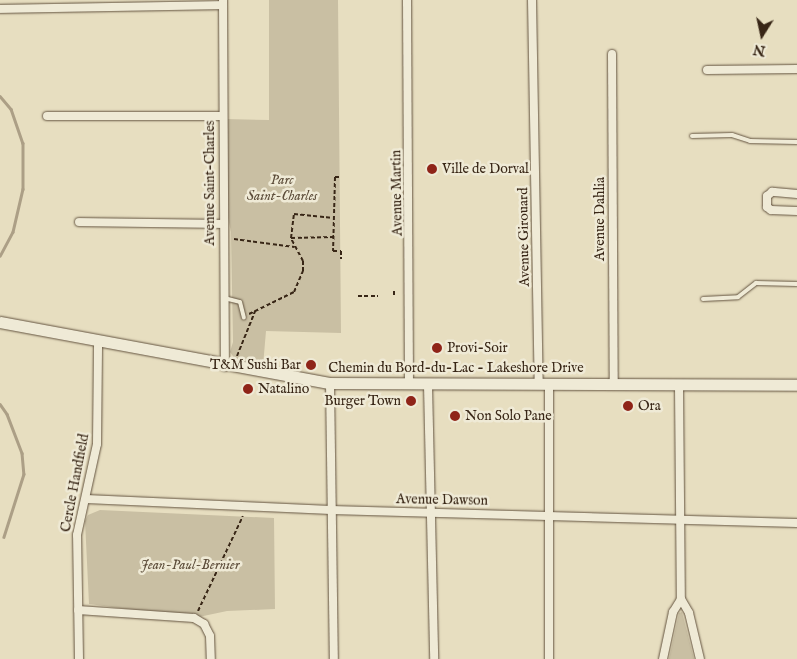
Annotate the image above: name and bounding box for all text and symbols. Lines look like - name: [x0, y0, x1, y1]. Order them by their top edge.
- north arrow: [737, 10, 787, 60]
- text: N: [752, 40, 767, 60]
- street label: Avenue Saint-Charles: [202, 120, 218, 246]
- street label: Avenue Martin: [388, 150, 406, 236]
- place label: Ville de Dorval: [442, 161, 529, 177]
- marker: Ville de Dorval: [426, 163, 438, 175]
- park label: Parc Saint-Charles: [247, 172, 317, 204]
- street label: Avenue Dahlia: [592, 177, 608, 261]
- street label: Avenue Girouard: [515, 187, 533, 287]
- place label: Provi-Soir: [447, 340, 508, 356]
- marker: Provi-Soir: [431, 342, 443, 354]
- place label: T&M Sushi Bar: [210, 357, 301, 373]
- marker: T&M Sushi Bar: [305, 359, 317, 371]
- street label: Chemin du Bord-du-Lac - Lakeshore Drive: [328, 360, 584, 376]
- place label: Natalino: [258, 381, 309, 397]
- marker: Natalino: [242, 383, 254, 395]
- place label: Burger Town: [324, 393, 401, 409]
- marker: Burger Town: [405, 395, 417, 407]
- place label: Ora: [638, 398, 661, 414]
- marker: Ora: [622, 400, 634, 412]
- place label: Non Solo Pane: [465, 408, 552, 424]
- marker: Non Solo Pane: [449, 410, 461, 422]
- street label: Cercle Handfield: [57, 432, 93, 534]
- street label: Avenue Dawson: [396, 491, 488, 509]
- park label: Jean-Paul-Bernier: [140, 557, 240, 573]

